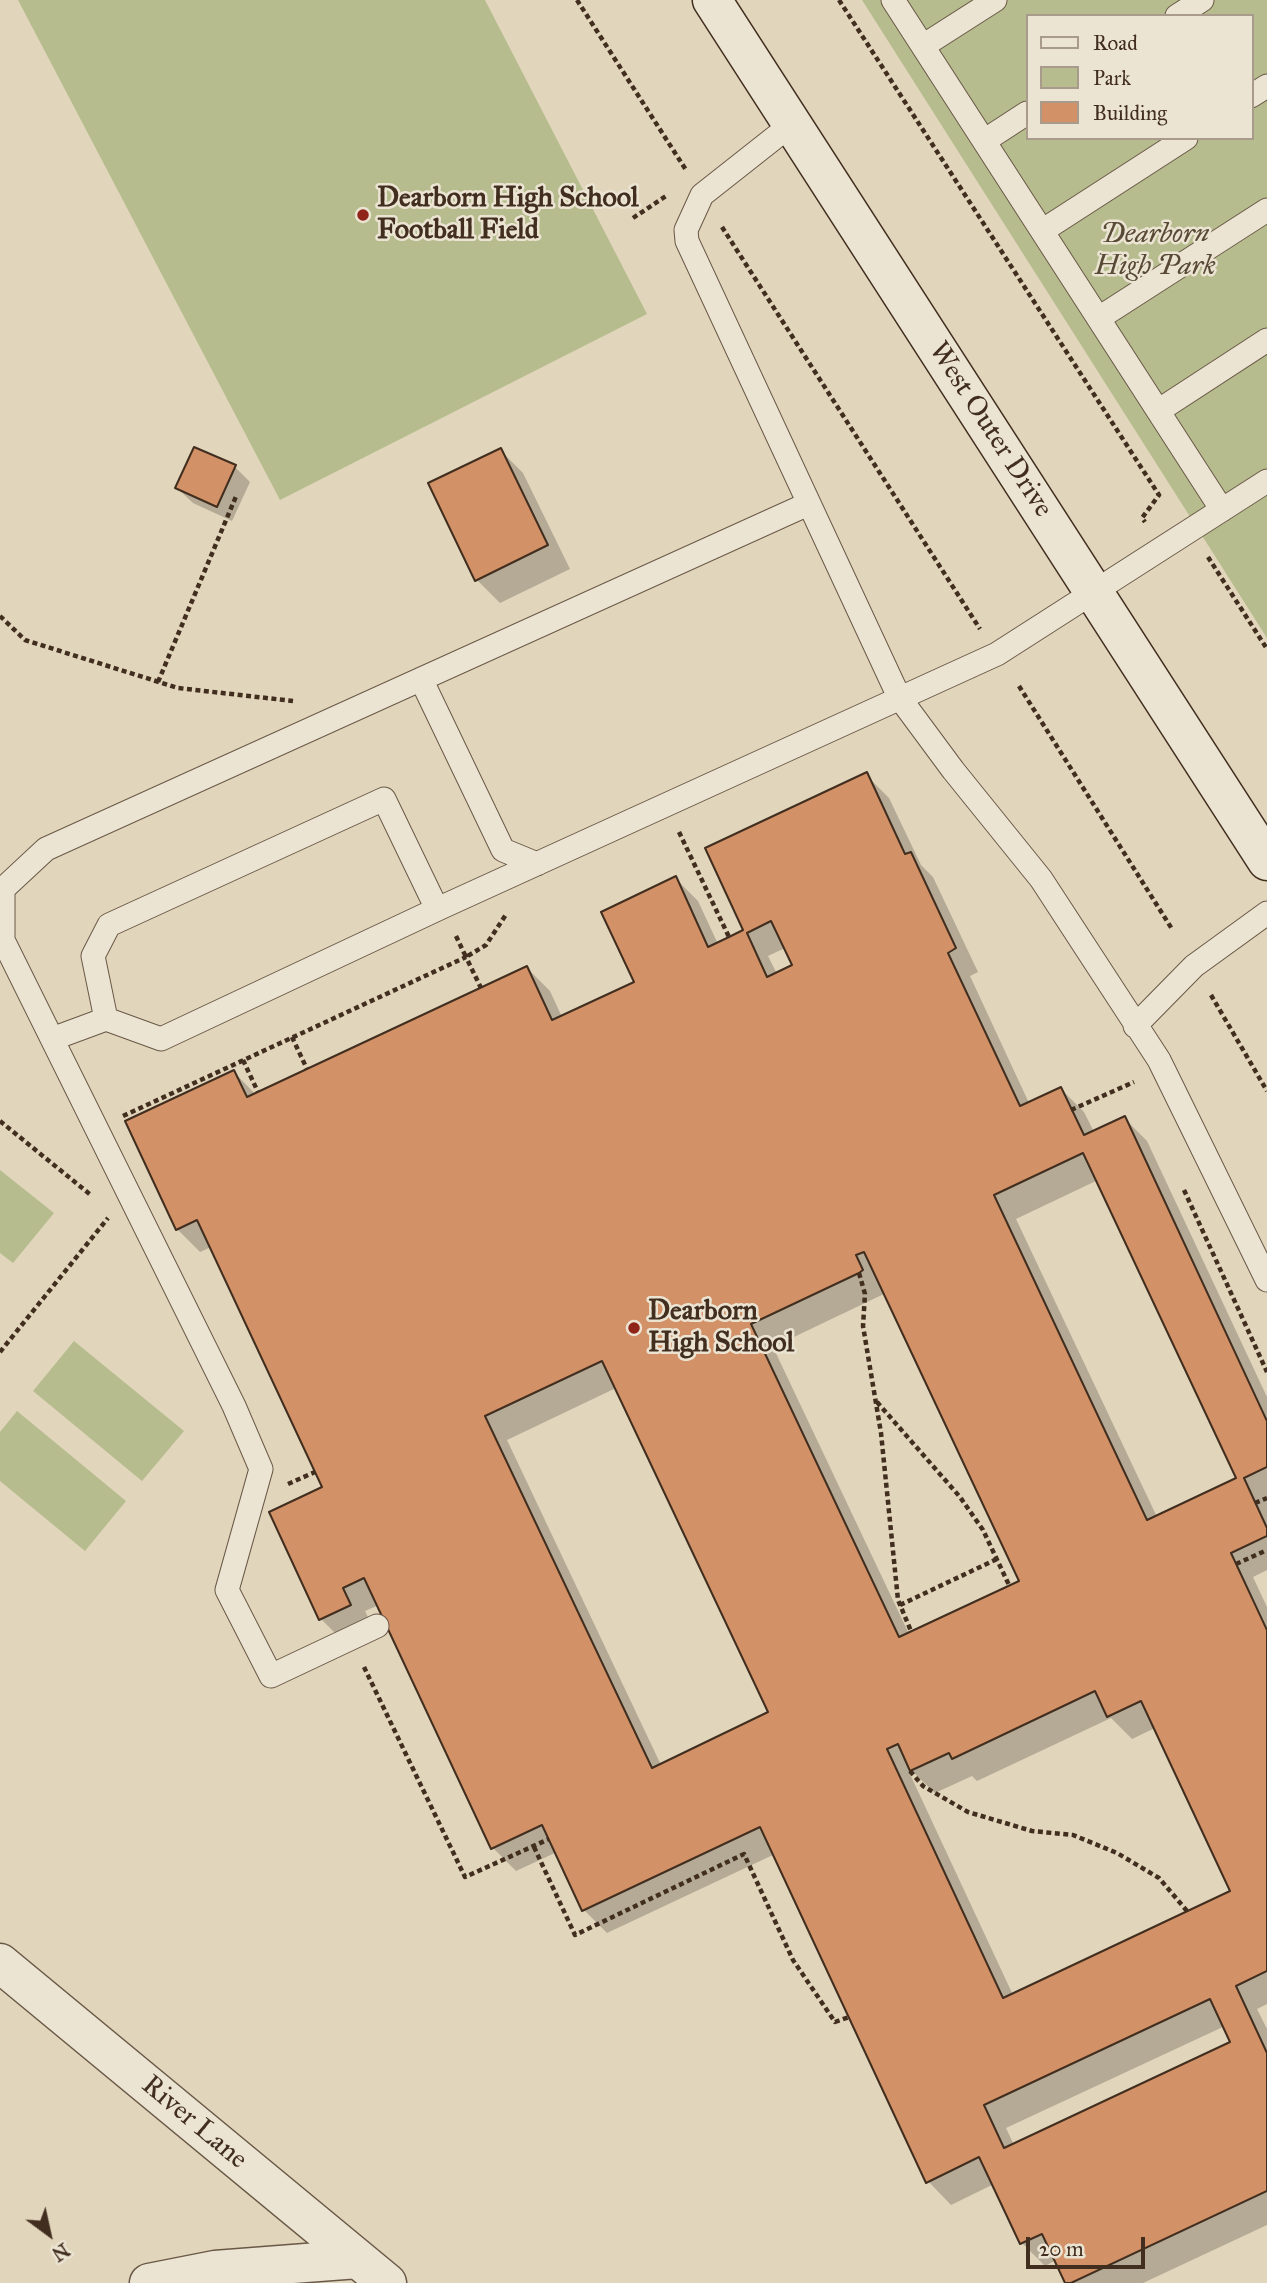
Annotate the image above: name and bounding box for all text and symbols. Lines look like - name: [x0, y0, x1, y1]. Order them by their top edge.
- legend: [1026, 14, 1253, 140]
- text: Road: [1093, 30, 1138, 56]
- text: Park: [1093, 65, 1131, 91]
- text: Building: [1093, 100, 1167, 126]
- place label: Dearborn High School Football Field: [377, 182, 639, 248]
- marker: Dearborn High School Football Field: [355, 207, 371, 223]
- park label: Dearborn High Park: [1094, 218, 1216, 284]
- street label: West Outer Drive: [921, 336, 1059, 524]
- place label: Dearborn High School: [648, 1295, 794, 1361]
- marker: Dearborn High School: [626, 1320, 642, 1336]
- street label: River Lane: [134, 2069, 254, 2177]
- north arrow: [14, 2199, 84, 2269]
- scale bar: [1029, 2224, 1148, 2268]
- text: 20 m: [1039, 2236, 1084, 2262]
- text: N: [48, 2238, 74, 2266]

